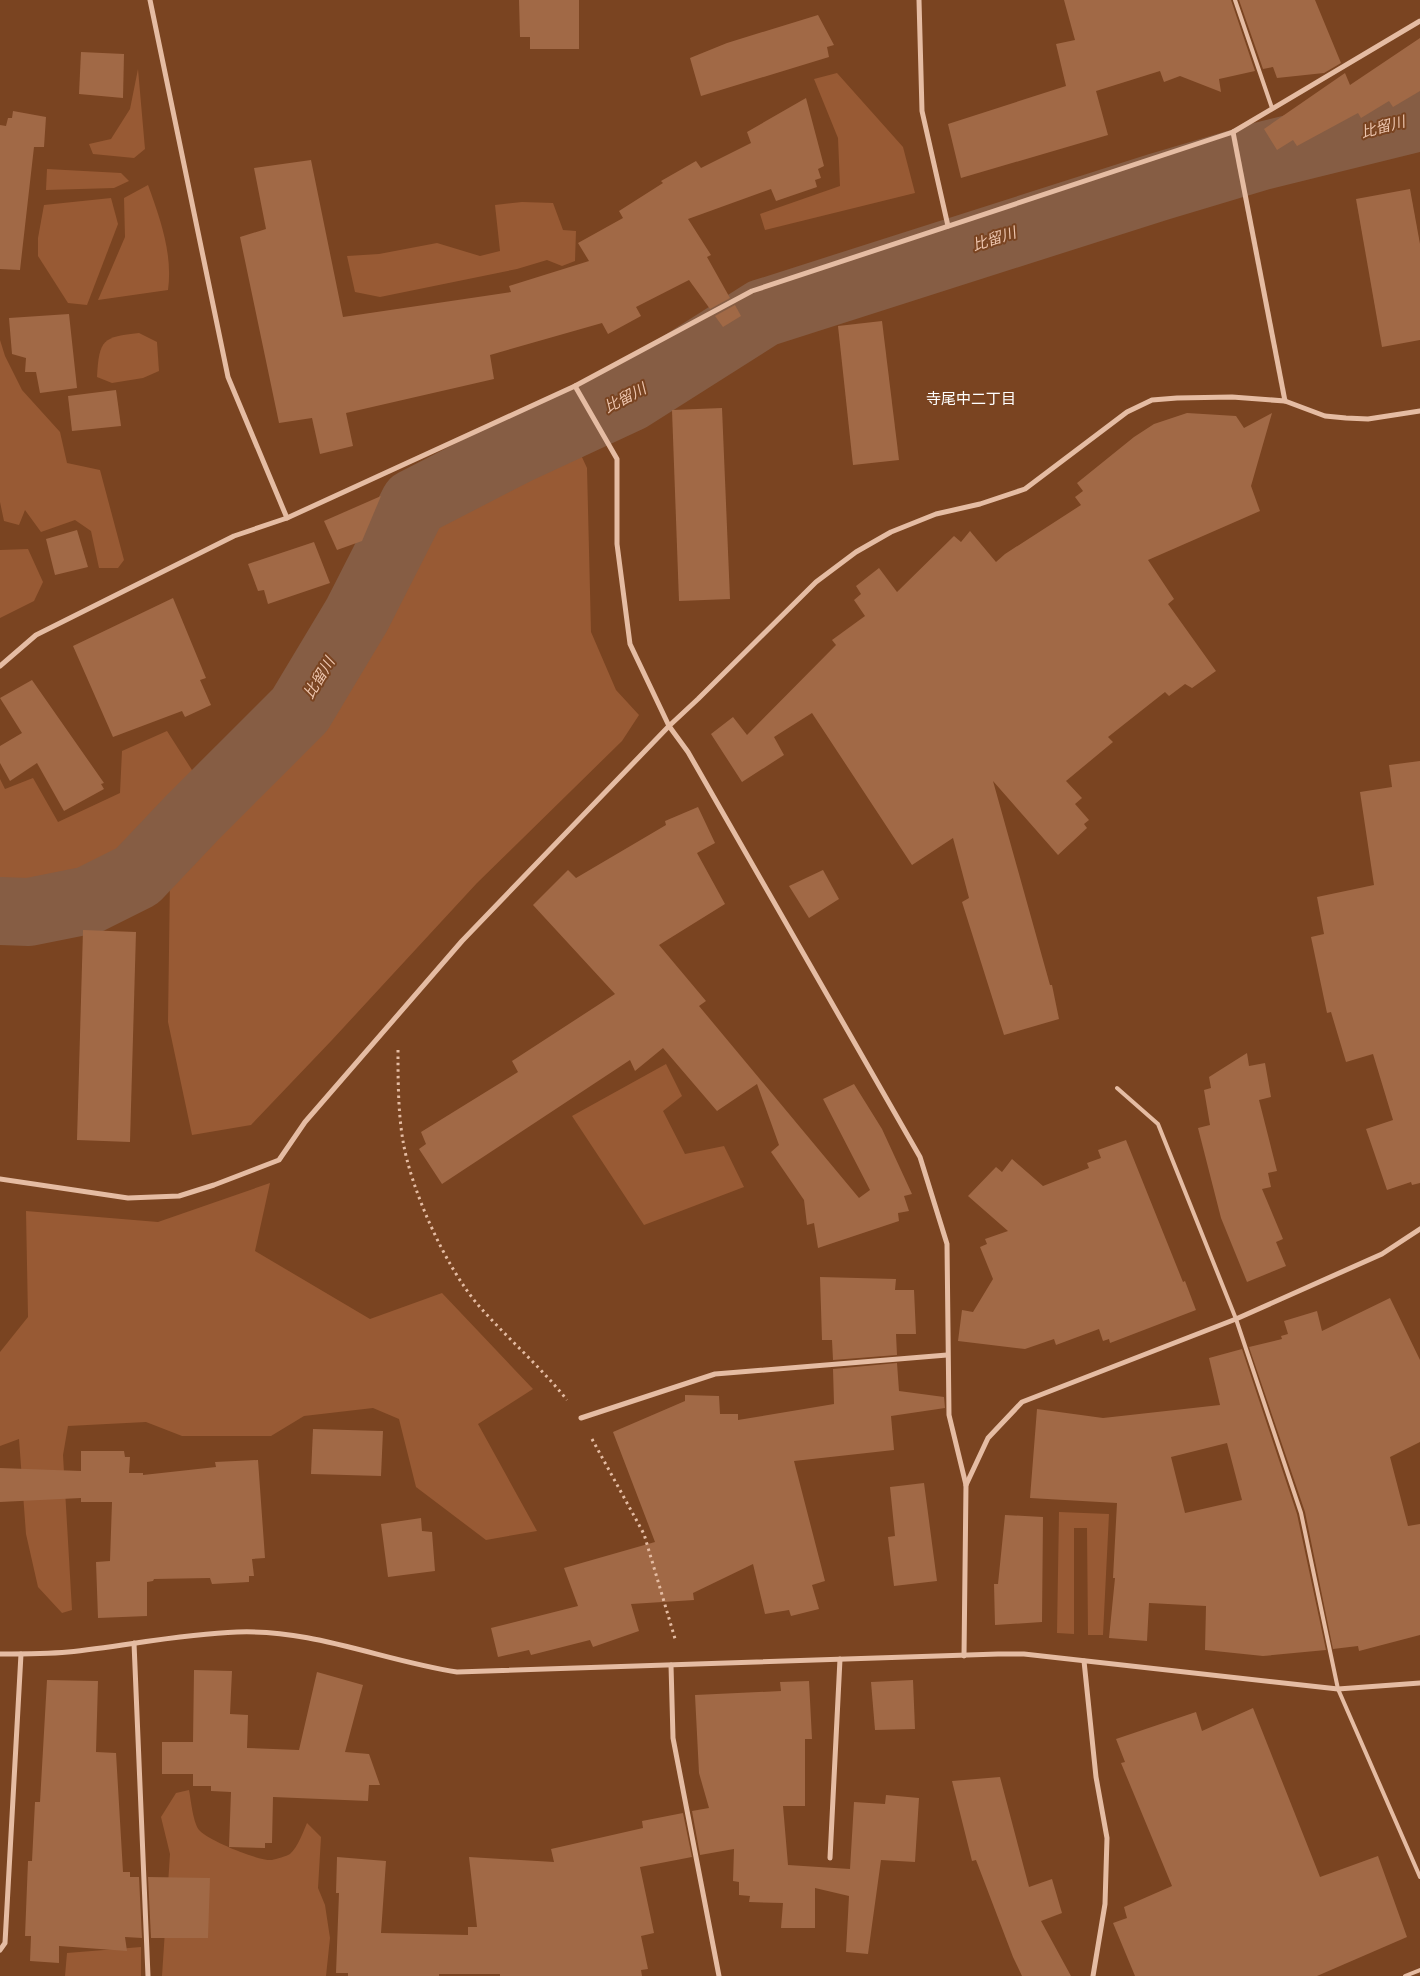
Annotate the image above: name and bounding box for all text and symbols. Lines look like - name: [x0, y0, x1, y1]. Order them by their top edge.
- water label: 比留川: [1359, 112, 1409, 142]
- water label: 比留川: [970, 223, 1020, 255]
- water label: 比留川: [601, 379, 651, 417]
- district label: 寺尾中二丁目: [926, 390, 1016, 408]
- water label: 比留川: [300, 652, 339, 702]

